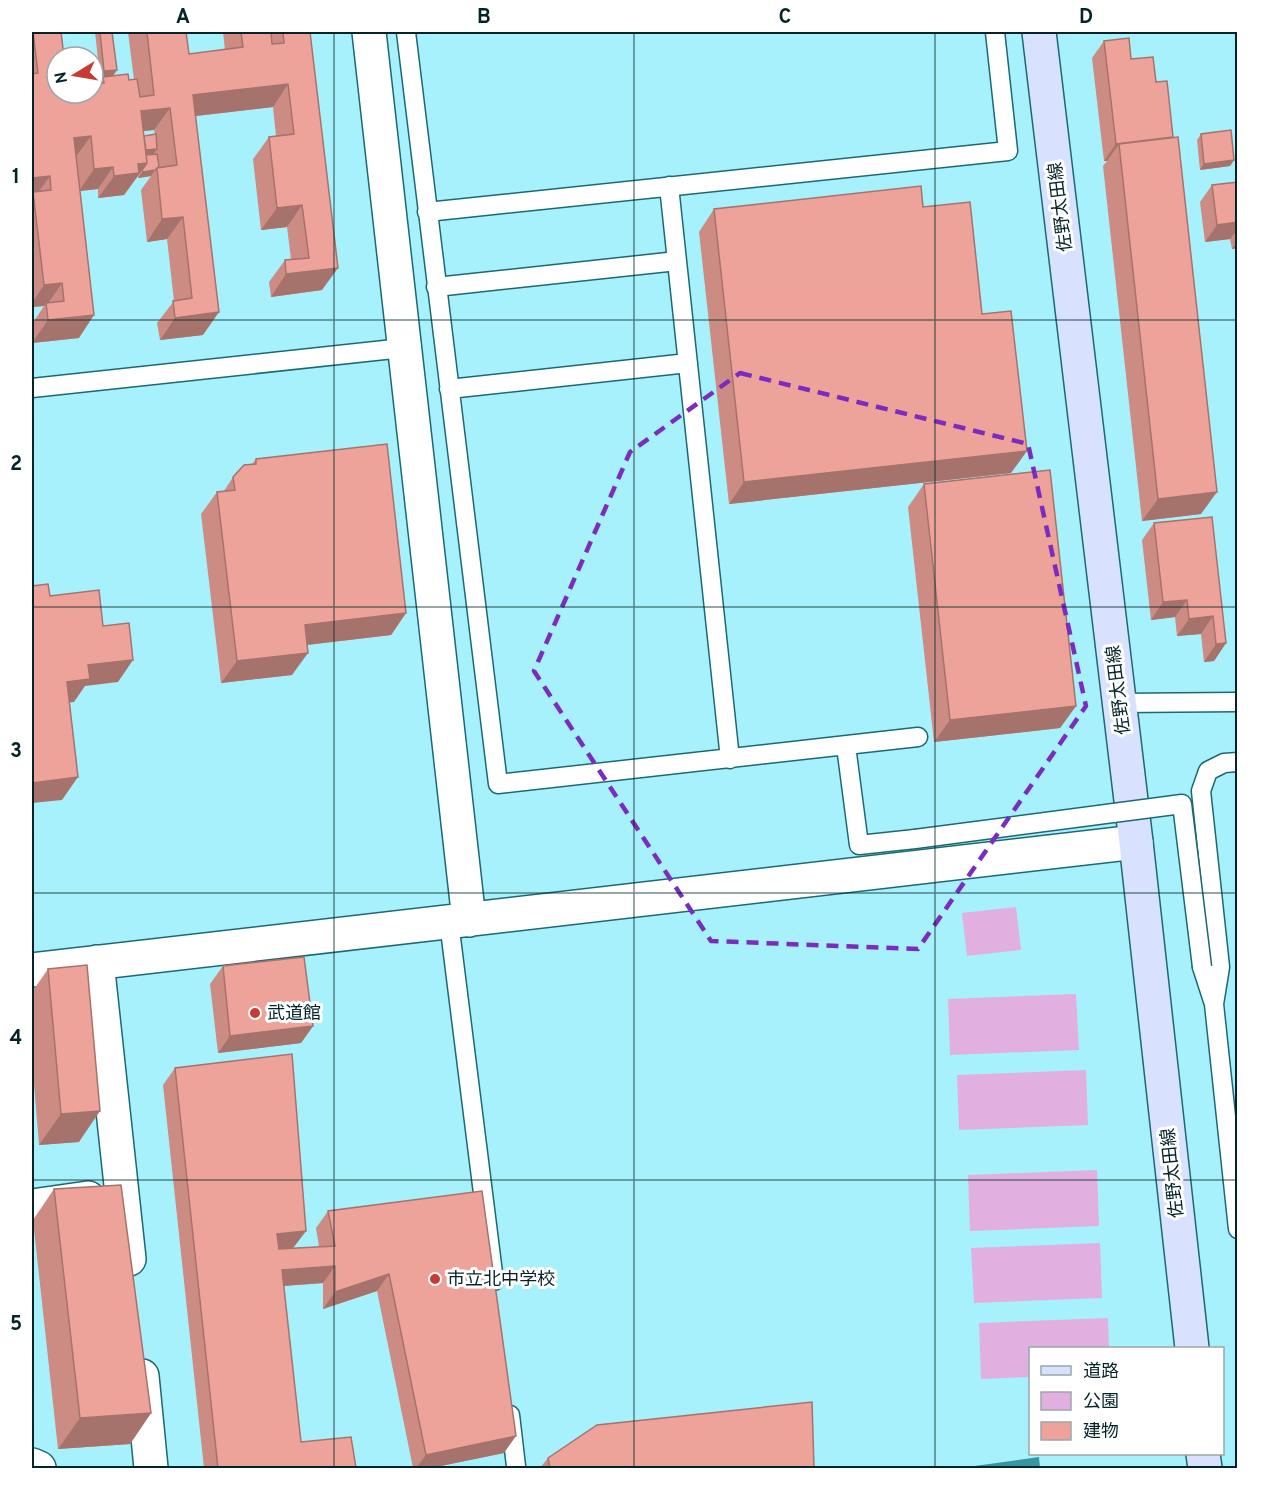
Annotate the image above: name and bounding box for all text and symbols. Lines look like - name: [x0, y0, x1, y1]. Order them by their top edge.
- text: A: [176, 5, 190, 31]
- text: B: [477, 5, 491, 31]
- text: C: [779, 5, 791, 31]
- text: D: [1079, 5, 1093, 31]
- north arrow: [45, 45, 105, 105]
- text: N: [51, 70, 73, 85]
- street label: 佐野太田線: [1045, 161, 1078, 253]
- text: 1: [12, 165, 20, 191]
- text: 2: [10, 452, 22, 478]
- street label: 佐野太田線: [1103, 644, 1136, 736]
- text: 3: [10, 739, 22, 765]
- place label: 武道館: [267, 1003, 321, 1026]
- marker: 武道館: [248, 1006, 262, 1020]
- text: 4: [10, 1026, 22, 1052]
- street label: 佐野太田線: [1157, 1127, 1190, 1219]
- place label: 市立北中学校: [447, 1269, 555, 1292]
- marker: 市立北中学校: [428, 1272, 442, 1286]
- text: 5: [10, 1312, 22, 1338]
- legend: [1029, 1347, 1224, 1455]
- text: 道路: [1083, 1361, 1119, 1384]
- text: 公園: [1083, 1391, 1119, 1414]
- text: 建物: [1083, 1421, 1119, 1444]

